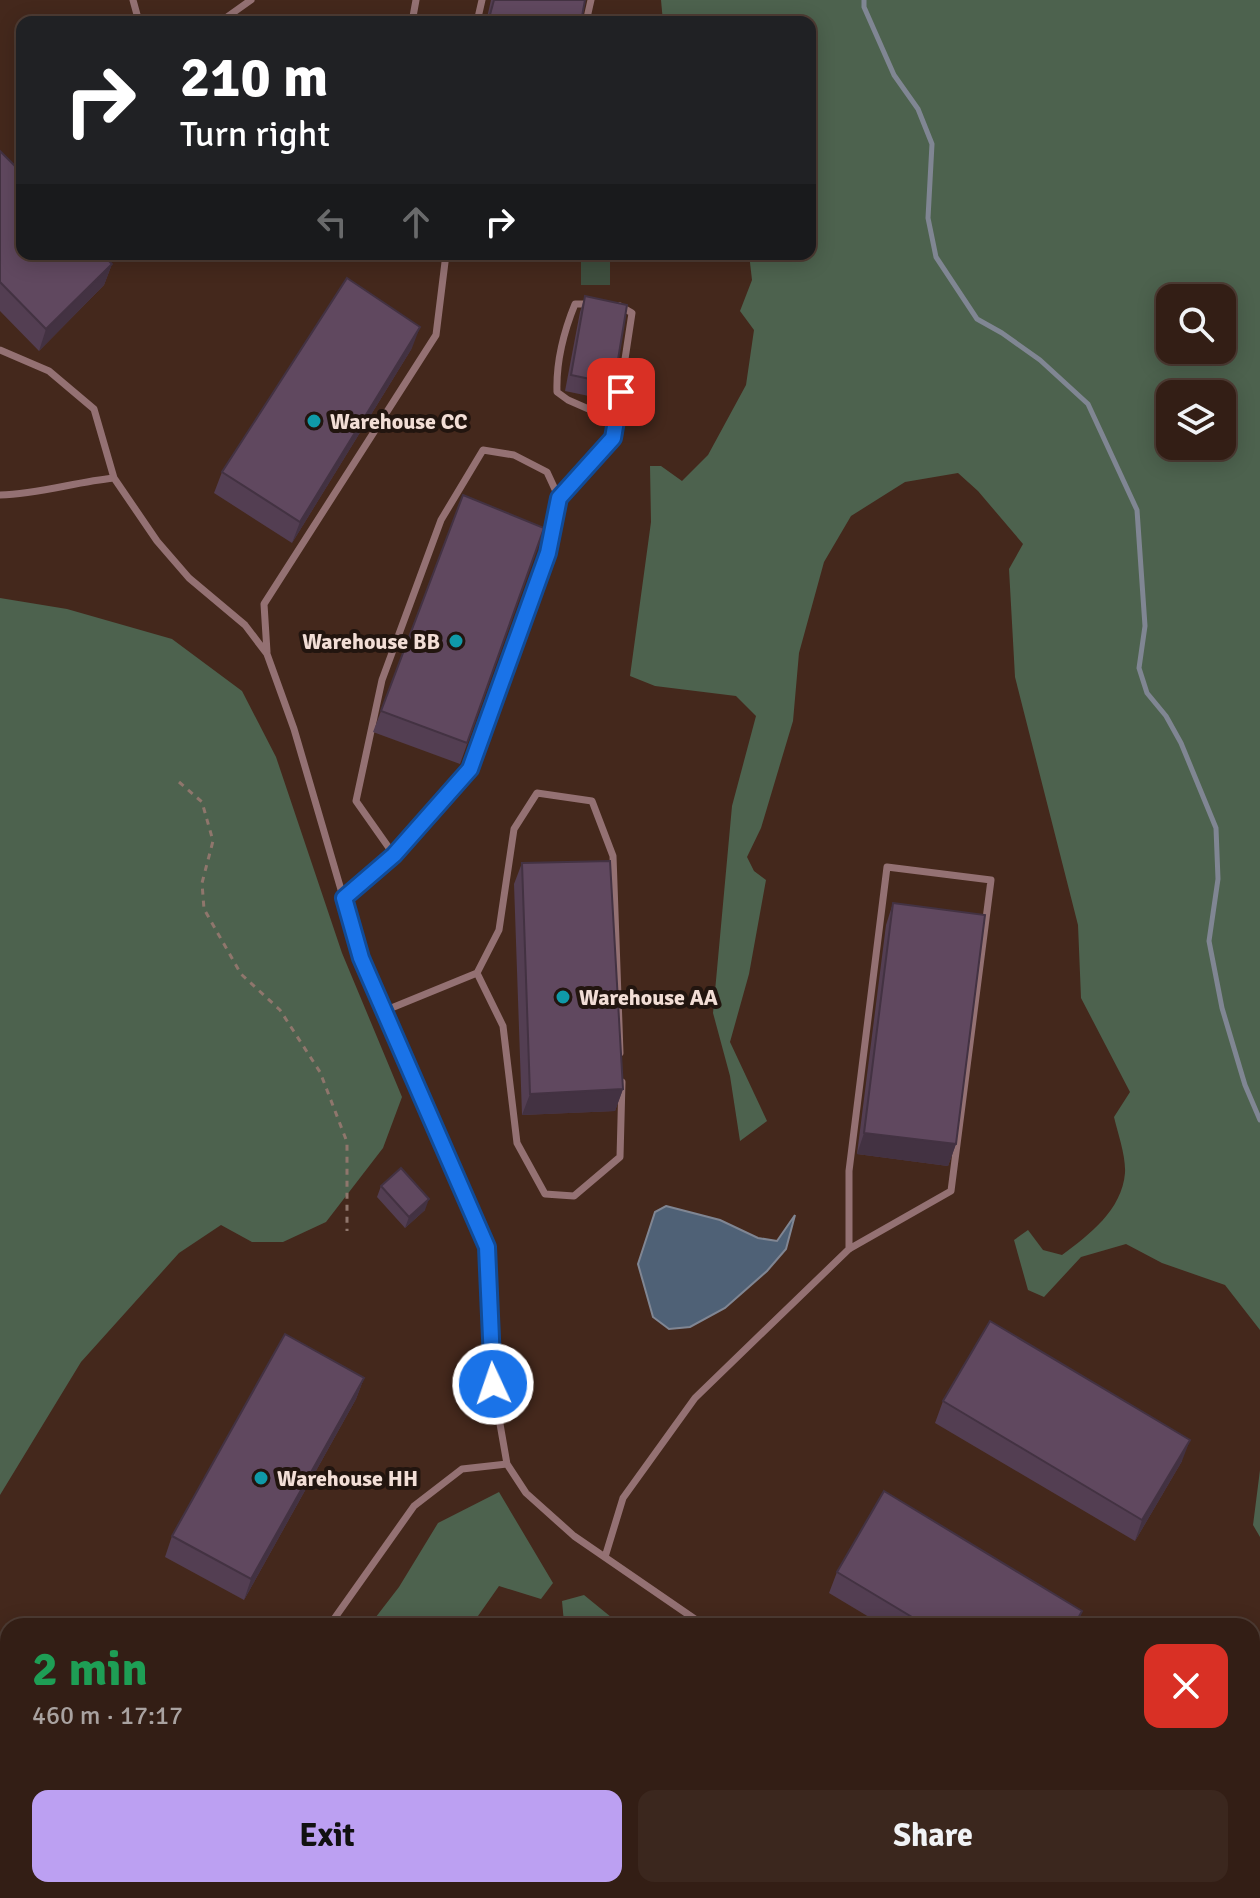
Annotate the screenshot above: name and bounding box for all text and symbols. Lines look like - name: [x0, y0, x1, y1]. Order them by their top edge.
- text: 210 m: [180, 43, 328, 112]
- icon: right: [48, 48, 152, 152]
- text: Turn right: [180, 112, 330, 157]
- icon: left: [310, 200, 354, 244]
- icon: ahead: [394, 200, 438, 244]
- icon: right: [478, 200, 522, 244]
- map controls: [1156, 284, 1236, 460]
- button: search: [1156, 284, 1236, 364]
- pin: [587, 358, 655, 426]
- icon: arrive: [599, 370, 643, 414]
- button: layers: [1156, 380, 1236, 460]
- place label: Warehouse CC: [330, 408, 468, 435]
- marker: Warehouse CC: [305, 412, 323, 430]
- place label: Warehouse BB: [302, 628, 440, 655]
- marker: Warehouse BB: [447, 632, 465, 650]
- place label: Warehouse AA: [579, 984, 718, 1011]
- marker: Warehouse AA: [554, 988, 572, 1006]
- position arrow: [451, 1342, 535, 1426]
- place label: Warehouse HH: [277, 1465, 418, 1492]
- marker: Warehouse HH: [252, 1469, 270, 1487]
- text: 2 min: [32, 1640, 148, 1699]
- button: close: [1144, 1644, 1228, 1728]
- text: 460 m · 17:17: [32, 1700, 183, 1732]
- button: Exit: [32, 1790, 622, 1882]
- button: Share: [638, 1790, 1228, 1882]

